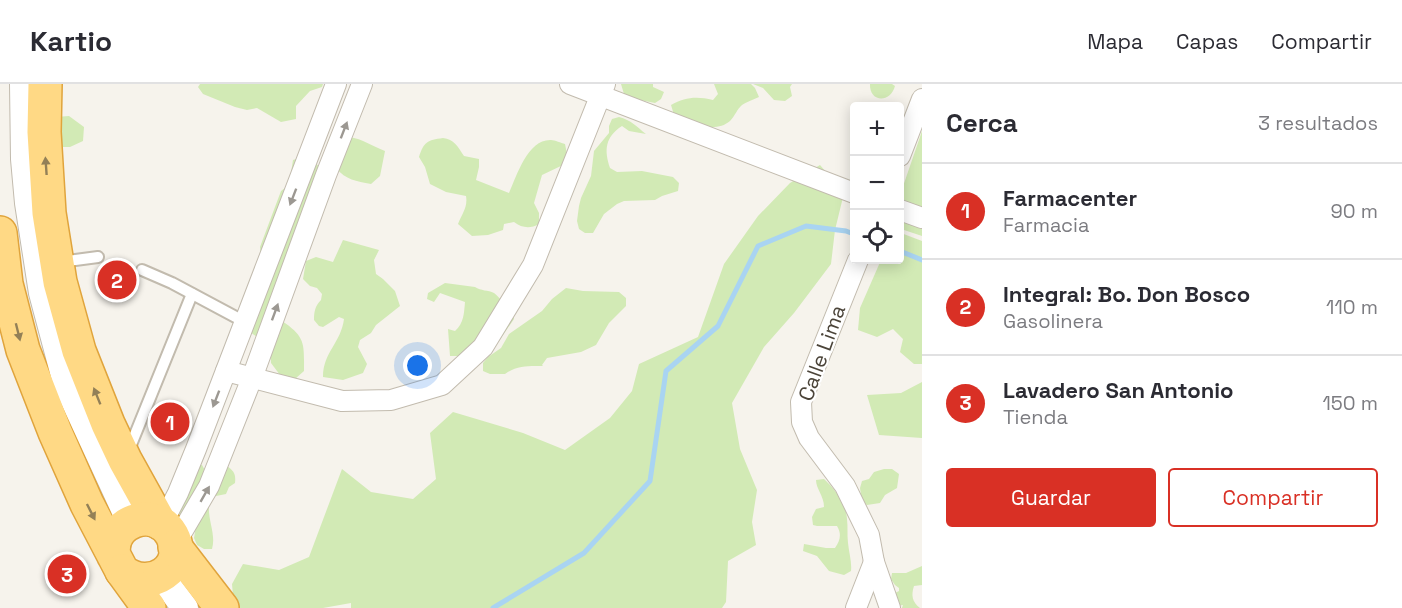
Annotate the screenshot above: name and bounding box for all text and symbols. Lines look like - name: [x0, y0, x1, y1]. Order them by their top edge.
- text: Kartio: [30, 23, 112, 59]
- text: Mapa: [1087, 28, 1143, 55]
- text: Capas: [1176, 28, 1238, 55]
- text: Compartir: [1271, 28, 1372, 55]
- map controls: [850, 102, 904, 264]
- button: +: [850, 102, 904, 156]
- text: Cerca: [946, 106, 1018, 140]
- text: 3 resultados: [1258, 110, 1378, 136]
- one-way arrow: [340, 121, 349, 139]
- one-way arrow: [42, 156, 51, 175]
- button: −: [850, 156, 904, 210]
- text: Farmacenter: [1003, 184, 1137, 212]
- one-way arrow: [288, 189, 298, 207]
- text: 1: [961, 198, 970, 224]
- text: 90 m: [1331, 198, 1378, 224]
- button: locate: [850, 210, 904, 264]
- text: Farmacia: [1003, 212, 1089, 238]
- pin: 2: [98, 258, 136, 302]
- text: Integral: Bo. Don Bosco: [1003, 280, 1250, 308]
- text: 2: [960, 294, 971, 320]
- text: 110 m: [1326, 294, 1378, 320]
- street label: Calle Lima: [792, 301, 851, 405]
- one-way arrow: [271, 303, 281, 321]
- text: Gasolinera: [1003, 308, 1103, 334]
- one-way arrow: [14, 323, 24, 341]
- your location: [403, 351, 432, 380]
- text: Lavadero San Antonio: [1003, 376, 1234, 404]
- one-way arrow: [92, 386, 102, 404]
- one-way arrow: [210, 390, 220, 408]
- text: 3: [959, 390, 972, 416]
- text: 150 m: [1323, 390, 1378, 416]
- pin: 1: [150, 400, 190, 444]
- text: Tienda: [1003, 404, 1068, 430]
- button: Guardar: [946, 468, 1156, 527]
- button: Compartir: [1168, 468, 1378, 527]
- one-way arrow: [200, 485, 210, 502]
- one-way arrow: [86, 504, 96, 521]
- pin: 3: [48, 552, 86, 596]

